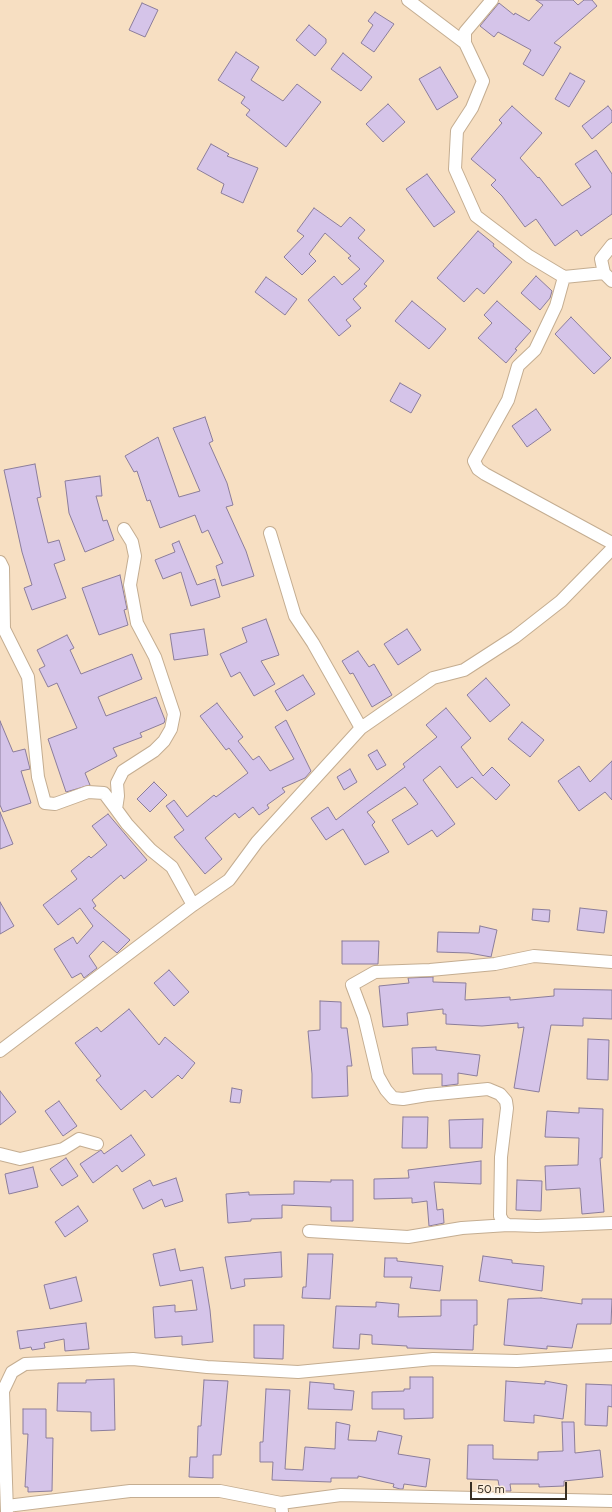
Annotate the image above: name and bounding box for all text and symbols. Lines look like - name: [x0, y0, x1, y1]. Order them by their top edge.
- scale bar: [472, 1474, 569, 1500]
- text: 50 m: [477, 1482, 505, 1496]

